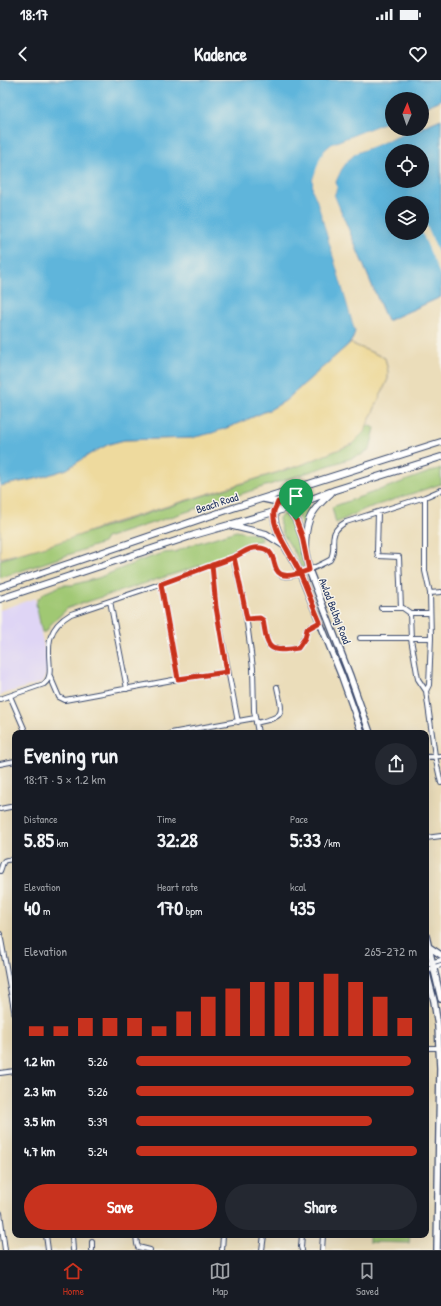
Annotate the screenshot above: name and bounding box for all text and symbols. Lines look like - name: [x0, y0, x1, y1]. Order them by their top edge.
- text: 18:17: [20, 4, 48, 25]
- text: Kadence: [194, 42, 247, 67]
- icon: back: [12, 43, 34, 65]
- icon: heart: [407, 43, 429, 65]
- north arrow: [385, 92, 429, 136]
- map controls: [385, 92, 429, 240]
- button: locate: [385, 144, 429, 188]
- button: layers: [385, 196, 429, 240]
- pin: [279, 479, 313, 520]
- icon: arrive: [285, 485, 307, 507]
- street label: Beach Road: [194, 489, 241, 516]
- street label: Awlad Belhaj Road: [316, 576, 354, 647]
- text: Evening run: [24, 740, 118, 770]
- button: share: [375, 743, 417, 785]
- text: 18:17 · 5 × 1.2 km: [24, 770, 106, 788]
- text: Distance: [24, 812, 58, 826]
- text: Time: [157, 812, 176, 826]
- text: Pace: [290, 812, 308, 826]
- text: 5.85: [24, 826, 54, 853]
- text: 32:28: [157, 826, 198, 853]
- text: 5:33: [290, 826, 321, 853]
- text: km: [54, 836, 68, 850]
- text: /km: [321, 836, 340, 850]
- text: Elevation: [24, 880, 61, 894]
- text: Heart rate: [157, 880, 198, 894]
- text: kcal: [290, 880, 306, 894]
- text: 40: [24, 894, 40, 921]
- text: 170: [157, 894, 183, 921]
- text: 435: [290, 894, 315, 921]
- text: m: [40, 904, 50, 918]
- text: bpm: [183, 904, 202, 918]
- text: Elevation: [24, 942, 67, 960]
- text: 265–272 m: [364, 942, 417, 960]
- text: 1.2 km: [24, 1052, 55, 1070]
- text: 5:26: [88, 1052, 108, 1070]
- text: 2.3 km: [24, 1082, 56, 1100]
- text: 5:26: [88, 1082, 108, 1100]
- text: 3.5 km: [24, 1112, 55, 1130]
- text: 5:39: [88, 1112, 107, 1130]
- text: 4.7 km: [24, 1142, 55, 1160]
- text: 5:24: [88, 1142, 107, 1160]
- button: Save: [24, 1184, 217, 1230]
- button: Share: [225, 1184, 417, 1230]
- tab: Home: [62, 1260, 84, 1298]
- tab: Map: [209, 1260, 231, 1298]
- tab: Saved: [356, 1260, 379, 1298]

